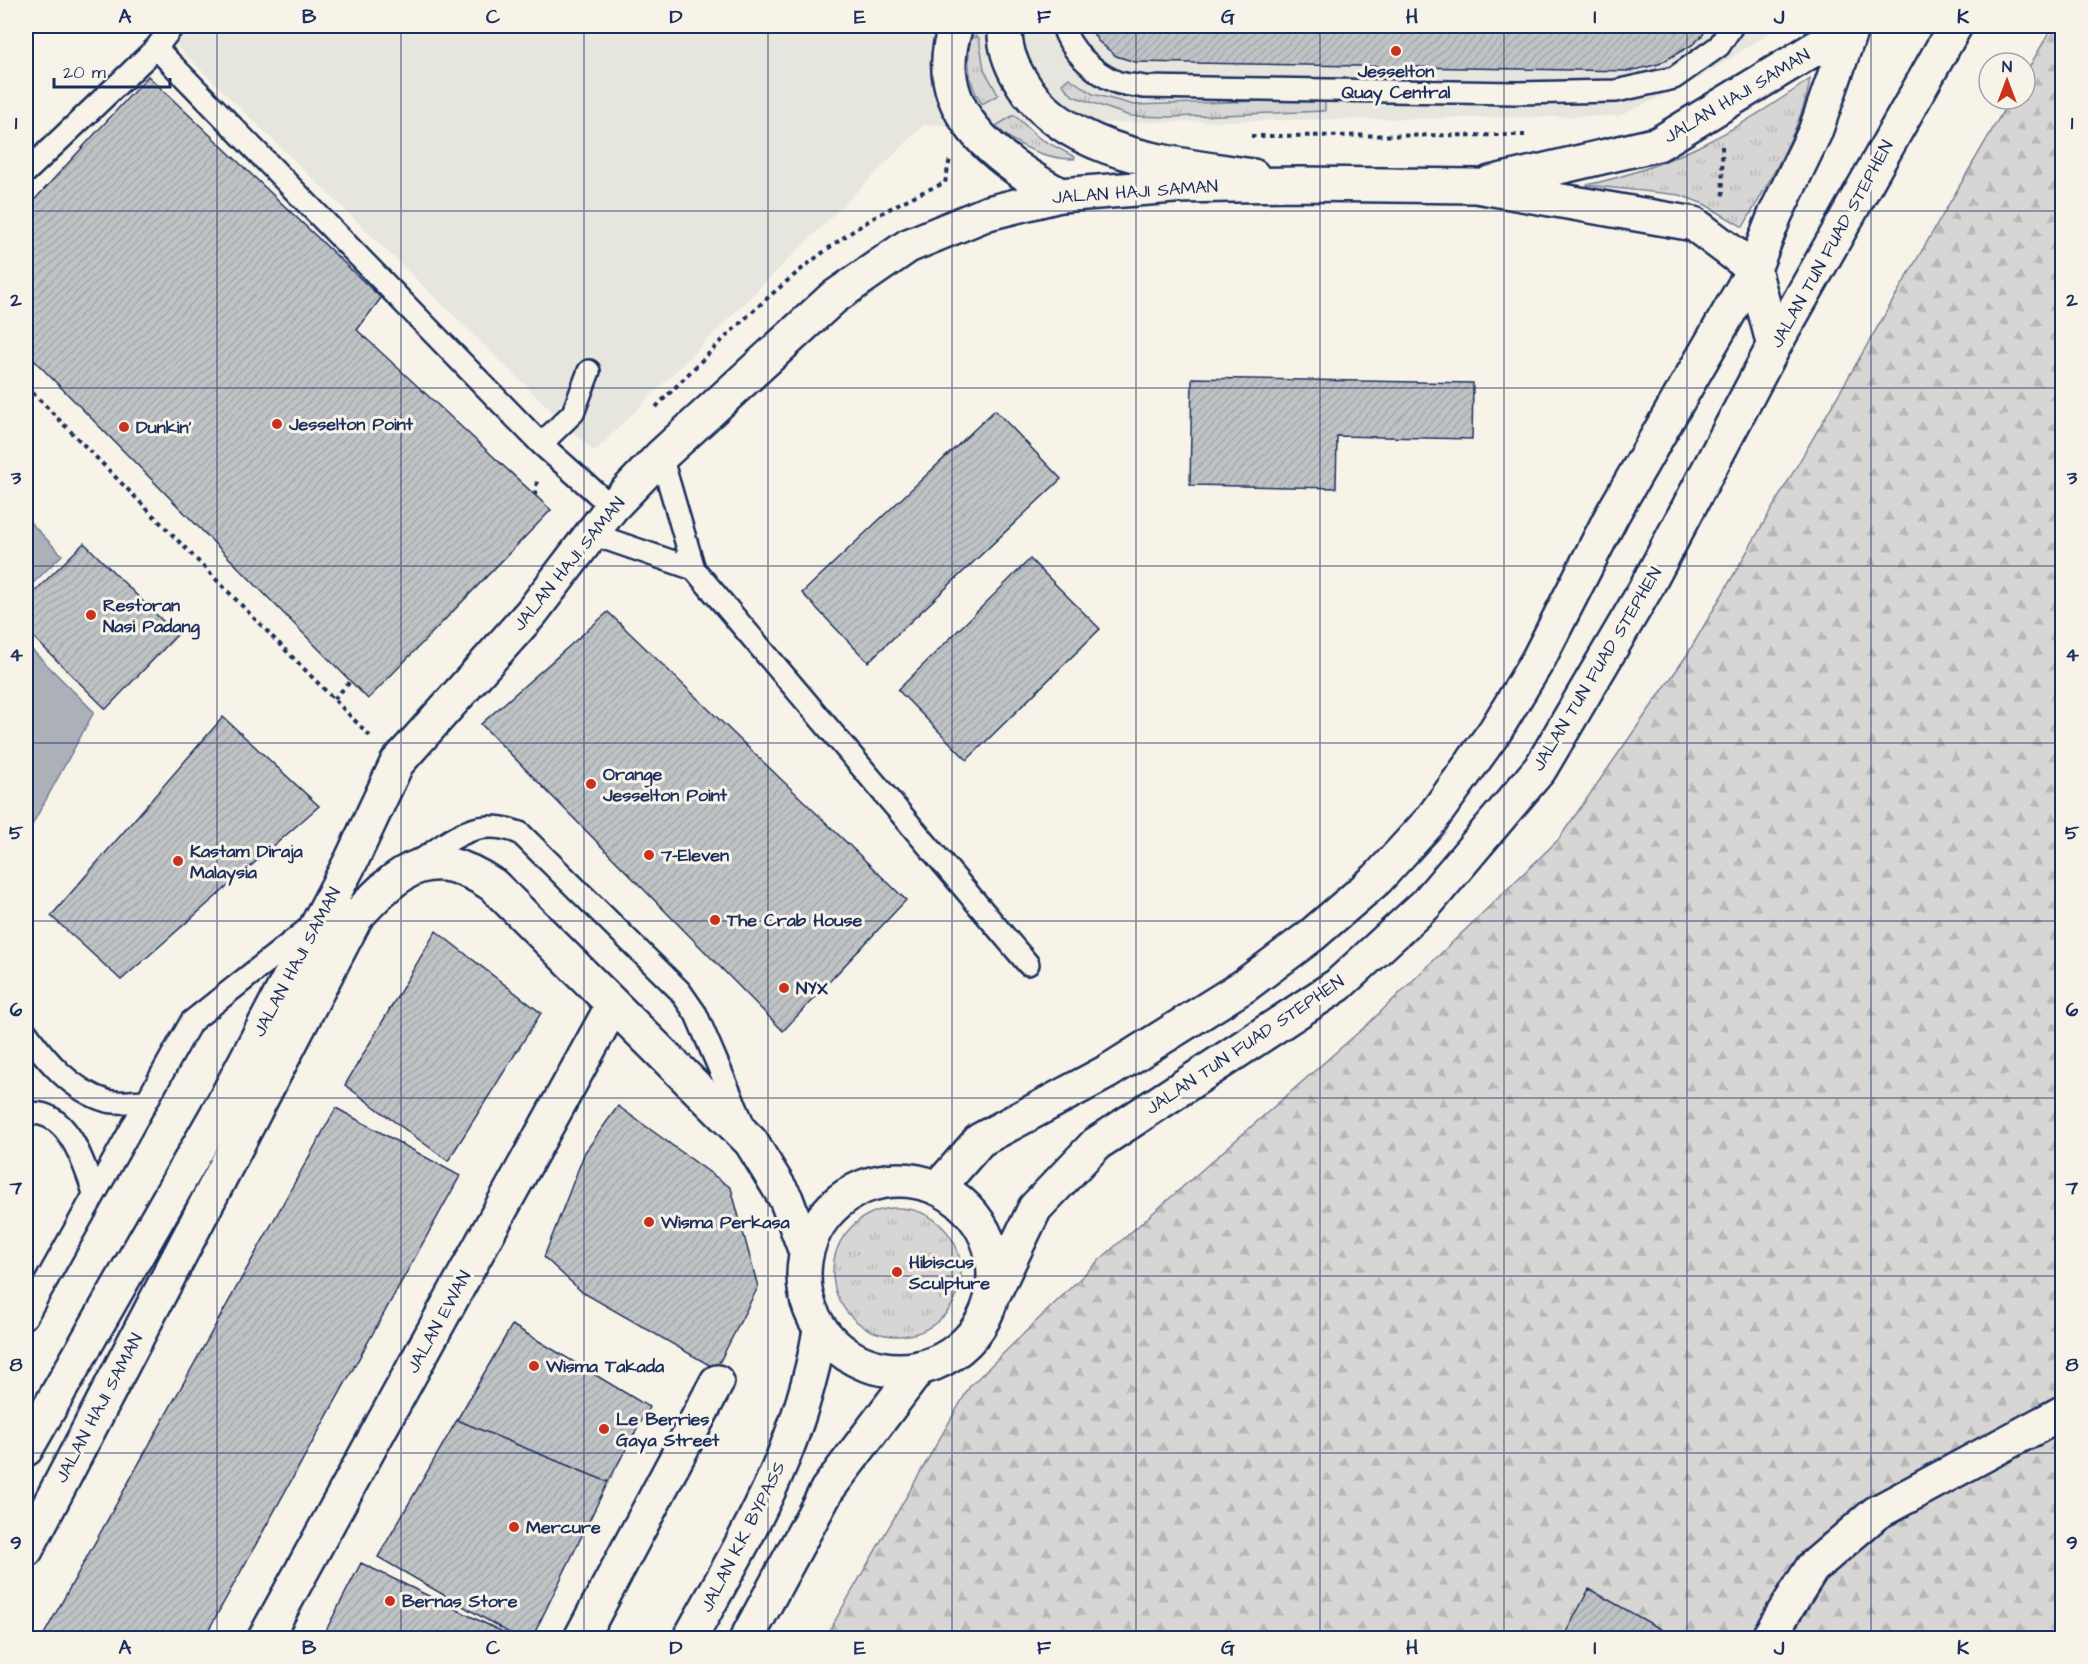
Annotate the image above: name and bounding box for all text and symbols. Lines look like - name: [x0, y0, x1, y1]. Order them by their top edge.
- text: A: [119, 3, 132, 31]
- text: B: [302, 3, 317, 31]
- text: C: [486, 3, 501, 31]
- text: D: [670, 3, 683, 31]
- text: E: [854, 3, 866, 31]
- text: F: [1037, 3, 1052, 31]
- text: G: [1221, 3, 1235, 31]
- text: H: [1406, 3, 1418, 31]
- text: I: [1593, 3, 1597, 31]
- text: J: [1773, 3, 1785, 31]
- text: K: [1957, 3, 1970, 31]
- street label: JALAN HAJI SAMAN: [1659, 42, 1815, 150]
- marker: Jesselton Quay Central: [1389, 44, 1403, 58]
- scale bar: [54, 51, 170, 89]
- north arrow: [1977, 51, 2037, 111]
- text: N: [2002, 56, 2012, 78]
- place label: Jesselton Quay Central: [1342, 59, 1451, 106]
- text: 20 m: [63, 60, 106, 85]
- text: 1: [15, 109, 18, 137]
- text: 1: [2071, 109, 2074, 137]
- street label: JALAN TUN FUAD STEPHEN: [1764, 136, 1900, 352]
- street label: JALAN HAJI SAMAN: [1051, 174, 1219, 210]
- text: 2: [9, 286, 22, 314]
- text: 2: [2065, 286, 2078, 314]
- place label: Jesselton Point: [288, 412, 414, 437]
- place label: Dunkin': [136, 415, 192, 440]
- marker: Jesselton Point: [270, 417, 284, 431]
- marker: Dunkin': [117, 420, 131, 434]
- text: 3: [10, 464, 22, 492]
- text: 3: [2066, 464, 2078, 492]
- street label: JALAN HAJI SAMAN: [507, 492, 631, 636]
- street label: JALAN TUN FUAD STEPHEN: [1526, 562, 1668, 776]
- place label: Restoran Nasi Padang: [103, 593, 200, 640]
- marker: Restoran Nasi Padang: [84, 608, 98, 622]
- text: 4: [9, 641, 23, 669]
- text: 4: [2065, 641, 2079, 669]
- place label: Orange Jesselton Point: [602, 762, 728, 808]
- marker: Orange Jesselton Point: [584, 777, 598, 791]
- text: 5: [9, 819, 24, 847]
- text: 5: [2065, 819, 2080, 847]
- place label: Kastam Diraja Malaysia: [190, 839, 303, 886]
- place label: 7-Eleven: [660, 843, 729, 868]
- marker: 7-Eleven: [642, 848, 656, 862]
- marker: Kastam Diraja Malaysia: [171, 854, 185, 868]
- street label: JALAN HAJI SAMAN: [247, 883, 347, 1041]
- place label: The Crab House: [726, 908, 862, 933]
- marker: The Crab House: [708, 913, 722, 927]
- street label: JALAN TUN FUAD STEPHEN: [1141, 969, 1349, 1121]
- place label: NYX: [796, 976, 828, 1001]
- marker: NYX: [777, 981, 791, 995]
- text: 6: [10, 996, 23, 1024]
- text: 6: [2066, 996, 2079, 1024]
- text: 7: [9, 1174, 23, 1202]
- text: 7: [2065, 1174, 2079, 1202]
- place label: Wisma Perkasa: [660, 1210, 790, 1235]
- marker: Wisma Perkasa: [642, 1215, 656, 1229]
- place label: Hibiscus Sculpture: [908, 1250, 990, 1296]
- marker: Hibiscus Sculpture: [890, 1265, 904, 1279]
- street label: JALAN EWAN: [400, 1266, 478, 1378]
- street label: JALAN HAJI SAMAN: [49, 1329, 149, 1487]
- text: 8: [10, 1351, 23, 1379]
- text: 8: [2066, 1351, 2079, 1379]
- place label: Wisma Takada: [545, 1354, 665, 1379]
- marker: Wisma Takada: [527, 1359, 541, 1373]
- place label: Le Berries Gaya Street: [616, 1407, 720, 1454]
- marker: Le Berries Gaya Street: [597, 1422, 611, 1436]
- street label: JALAN K.K. BYPASS: [694, 1457, 792, 1617]
- place label: Mercure: [526, 1515, 601, 1540]
- marker: Mercure: [507, 1520, 521, 1534]
- text: 9: [10, 1529, 22, 1557]
- text: 9: [2066, 1529, 2078, 1557]
- place label: Bernas Store: [402, 1589, 518, 1614]
- marker: Bernas Store: [383, 1594, 397, 1608]
- text: A: [119, 1634, 132, 1662]
- text: B: [302, 1634, 317, 1662]
- text: C: [486, 1634, 501, 1662]
- text: D: [670, 1634, 683, 1662]
- text: E: [854, 1634, 866, 1662]
- text: F: [1037, 1634, 1052, 1662]
- text: G: [1221, 1634, 1235, 1662]
- text: H: [1406, 1634, 1418, 1662]
- text: I: [1593, 1634, 1597, 1662]
- text: J: [1773, 1634, 1785, 1662]
- text: K: [1957, 1634, 1970, 1662]

